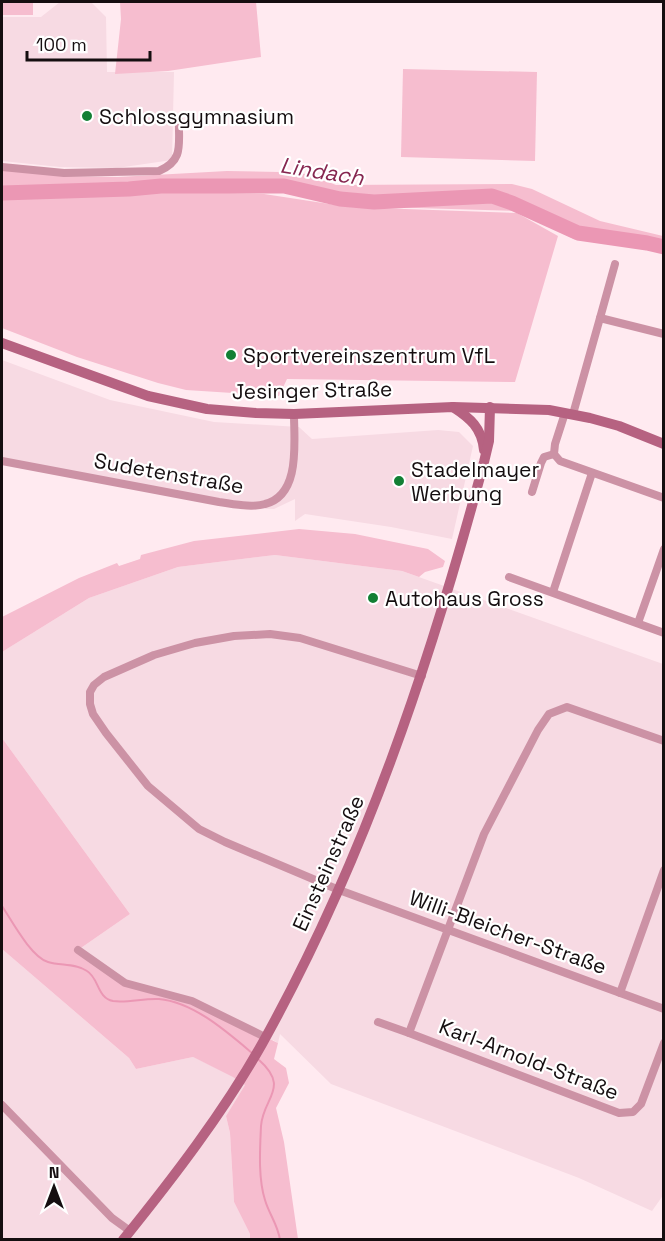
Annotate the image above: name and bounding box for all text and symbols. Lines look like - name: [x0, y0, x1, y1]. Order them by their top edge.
- scale bar: [27, 24, 150, 62]
- text: 100 m: [36, 33, 87, 56]
- place label: Schlossgymnasium: [99, 103, 294, 130]
- marker: Schlossgymnasium: [80, 109, 94, 123]
- water label: Lindach: [278, 151, 366, 191]
- place label: Sportvereinszentrum VfL: [243, 342, 495, 369]
- marker: Sportvereinszentrum VfL: [224, 348, 238, 362]
- street label: Jesinger Straße: [232, 375, 392, 405]
- street label: Sudetenstraße: [92, 447, 246, 499]
- place label: Stadelmayer Werbung: [411, 456, 540, 507]
- marker: Stadelmayer Werbung: [392, 474, 406, 488]
- place label: Autohaus Gross: [385, 585, 544, 612]
- marker: Autohaus Gross: [366, 591, 380, 605]
- street label: Einsteinstraße: [286, 791, 370, 935]
- street label: Willi-Bleicher-Straße: [406, 884, 610, 980]
- street label: Karl-Arnold-Straße: [435, 1012, 623, 1106]
- north arrow: [24, 1157, 84, 1217]
- text: N: [49, 1162, 59, 1183]

